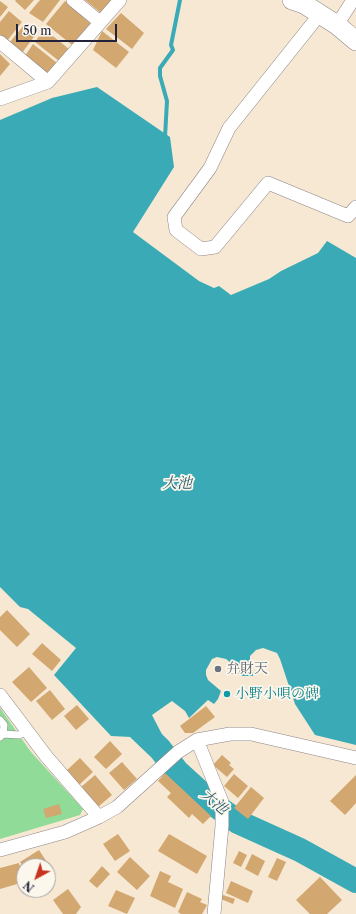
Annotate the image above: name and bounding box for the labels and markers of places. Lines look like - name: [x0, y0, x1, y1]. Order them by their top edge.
- place label: 弁財天: [226, 661, 268, 677]
- marker: 弁財天: [213, 664, 223, 674]
- place label: 小野小唄の碑: [235, 686, 319, 702]
- marker: 小野小唄の碑: [222, 689, 232, 699]

